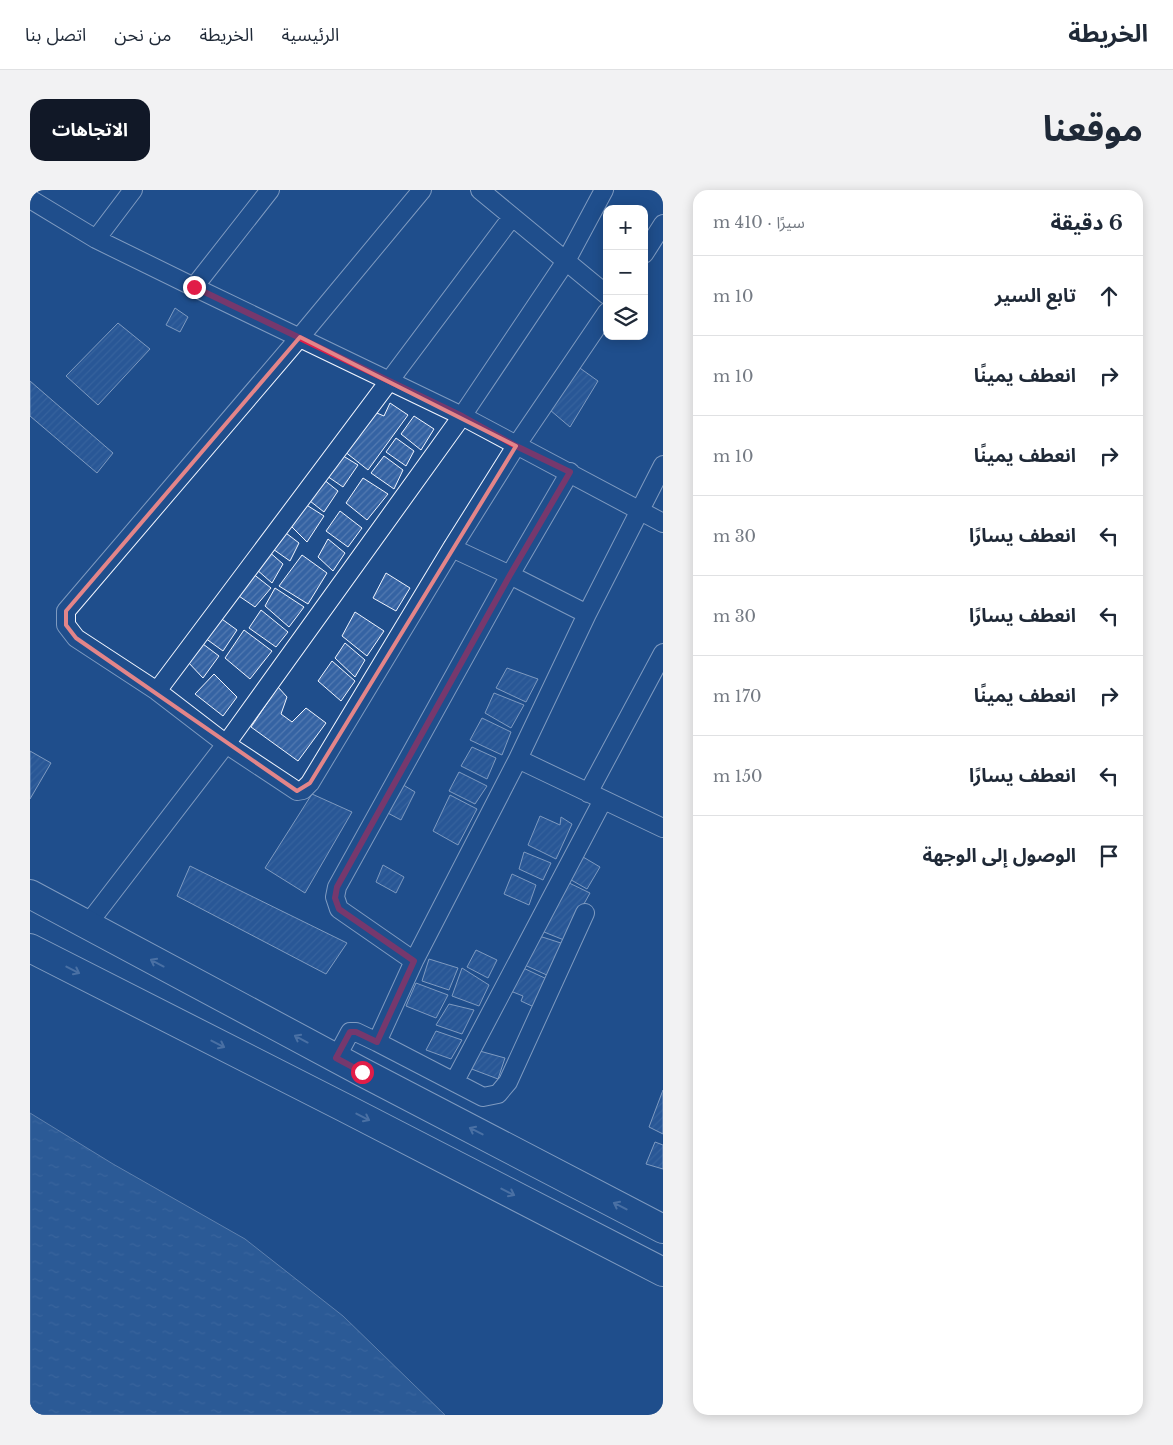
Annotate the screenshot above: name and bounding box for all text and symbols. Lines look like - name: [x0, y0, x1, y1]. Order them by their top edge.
- text: الخريطة: [1068, 19, 1148, 48]
- text: اتصل بنا: [25, 24, 86, 46]
- text: من نحن: [114, 24, 172, 46]
- text: الخريطة: [200, 24, 253, 46]
- text: الرئيسية: [281, 24, 339, 46]
- button: الاتجاهات: [30, 99, 150, 161]
- text: موقعنا: [1043, 107, 1143, 150]
- map controls: [603, 205, 648, 340]
- button: +: [603, 205, 648, 250]
- text: 6 دقيقة: [1050, 210, 1123, 236]
- text: سيرًا · 410 m: [713, 212, 805, 232]
- button: −: [603, 250, 648, 295]
- route end: [183, 276, 206, 299]
- icon: ahead: [1095, 282, 1123, 310]
- text: تابع السير: [995, 284, 1076, 307]
- text: 10 m: [713, 286, 753, 306]
- button: layers: [603, 295, 648, 340]
- icon: right: [1095, 362, 1123, 390]
- text: انعطف يمينًا: [974, 364, 1076, 387]
- text: 10 m: [713, 366, 753, 386]
- icon: right: [1095, 442, 1123, 470]
- text: انعطف يمينًا: [974, 444, 1076, 467]
- text: 10 m: [713, 446, 753, 466]
- icon: left: [1095, 522, 1123, 550]
- text: انعطف يسارًا: [969, 524, 1076, 547]
- text: 30 m: [713, 526, 756, 546]
- icon: left: [1095, 602, 1123, 630]
- text: انعطف يسارًا: [969, 604, 1076, 627]
- text: 30 m: [713, 606, 756, 626]
- icon: right: [1095, 682, 1123, 710]
- text: انعطف يمينًا: [974, 684, 1076, 707]
- text: 170 m: [713, 686, 761, 706]
- icon: left: [1095, 762, 1123, 790]
- text: انعطف يسارًا: [969, 764, 1076, 787]
- text: 150 m: [713, 766, 762, 786]
- icon: arrive: [1095, 842, 1123, 870]
- text: الوصول إلى الوجهة: [922, 844, 1076, 867]
- one-way arrow: [151, 957, 165, 967]
- one-way arrow: [66, 965, 81, 975]
- one-way arrow: [294, 1034, 308, 1044]
- one-way arrow: [211, 1039, 226, 1049]
- route start: [351, 1061, 374, 1084]
- one-way arrow: [356, 1112, 371, 1122]
- one-way arrow: [468, 1126, 483, 1136]
- one-way arrow: [500, 1188, 515, 1197]
- one-way arrow: [612, 1201, 627, 1211]

